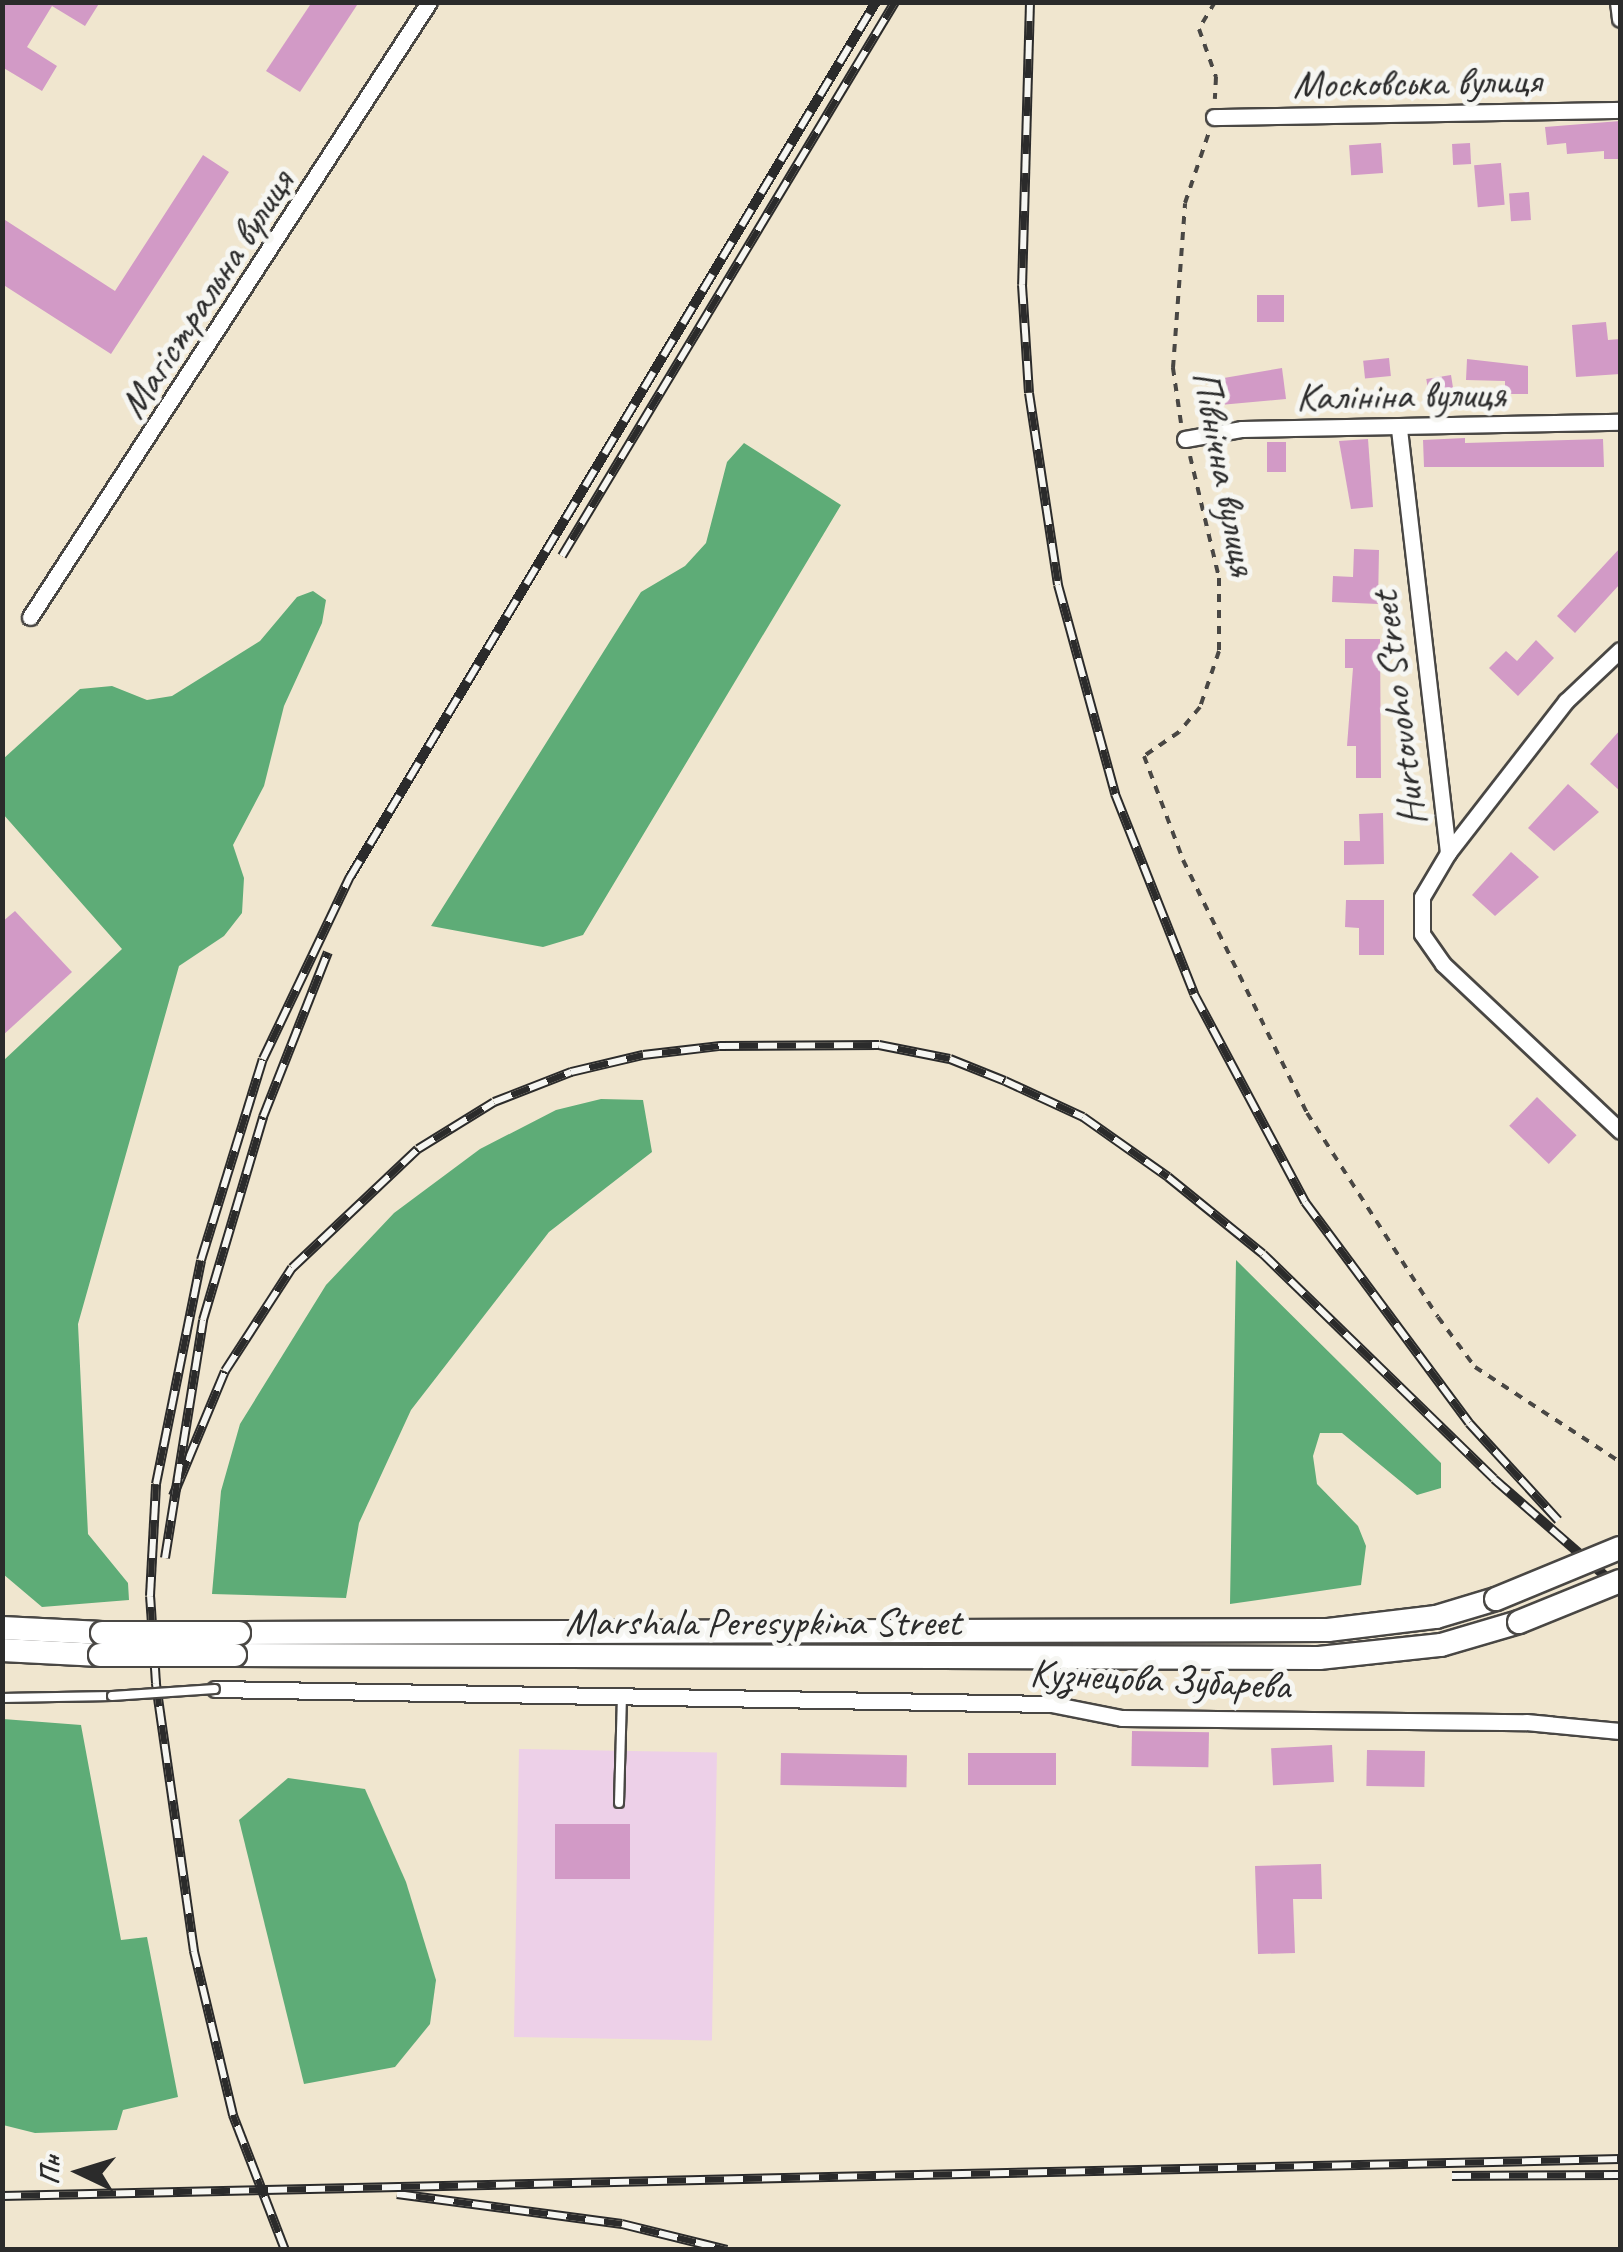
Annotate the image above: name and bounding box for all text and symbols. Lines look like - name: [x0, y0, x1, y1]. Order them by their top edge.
- street label: Московська вулиця: [1292, 56, 1542, 108]
- street label: Магістральна вулиця: [107, 160, 305, 428]
- street label: Північна вулиця: [1182, 366, 1268, 580]
- street label: Калініна вулиця: [1295, 369, 1507, 421]
- street label: Hurtovoho Street: [1360, 589, 1436, 829]
- street label: Marshala Peresypkina Street: [565, 1598, 961, 1646]
- street label: Кузнецова Зубарева: [1027, 1648, 1293, 1710]
- north arrow: [30, 2122, 130, 2222]
- text: Пн: [31, 2154, 68, 2186]

